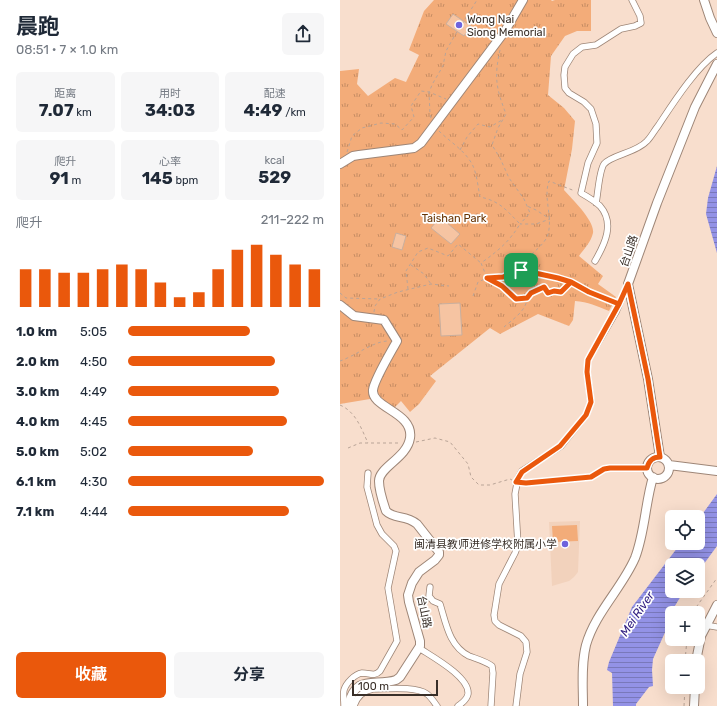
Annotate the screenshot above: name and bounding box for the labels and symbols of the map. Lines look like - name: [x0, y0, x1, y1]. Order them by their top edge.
- place label: Wong Nai Siong Memorial: [467, 13, 545, 39]
- marker: Wong Nai Siong Memorial: [454, 20, 464, 30]
- park label: Taishan Park: [422, 212, 487, 225]
- street label: 台山路: [617, 233, 641, 269]
- pin: [504, 253, 538, 287]
- place label: 闽清县教师进修学校附属小学: [414, 538, 557, 551]
- marker: 闽清县教师进修学校附属小学: [560, 539, 570, 549]
- water label: Mei River: [617, 589, 657, 639]
- street label: 台山路: [414, 595, 434, 629]
- scale bar: [352, 678, 438, 697]

